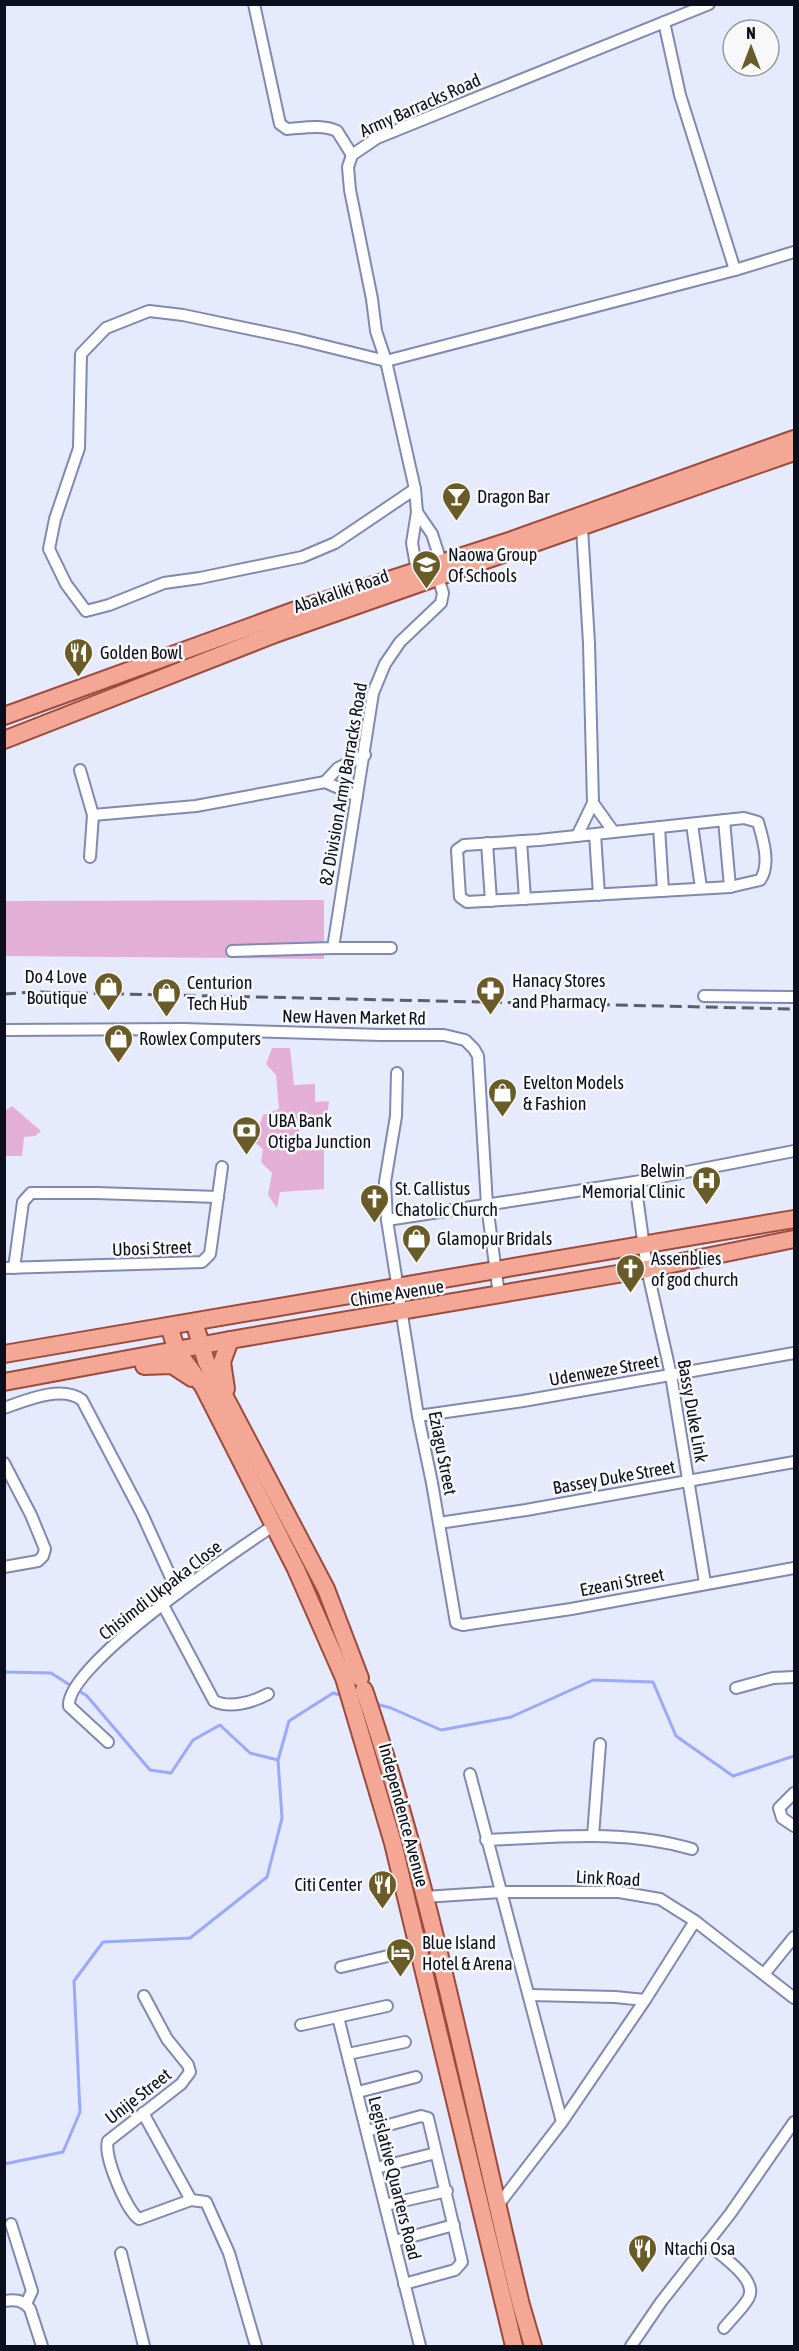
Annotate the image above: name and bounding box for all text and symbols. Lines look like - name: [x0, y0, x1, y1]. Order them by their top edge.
- north arrow: [721, 18, 781, 78]
- text: N: [746, 24, 756, 42]
- street label: Army Barracks Road: [356, 69, 484, 141]
- bar icon: Dragon Bar: [440, 480, 472, 522]
- place label: Dragon Bar: [477, 486, 550, 507]
- place label: Naowa Group Of Schools: [448, 544, 537, 586]
- school or university icon: Naowa Group Of Schools: [411, 548, 443, 590]
- street label: Abakaliki Road: [291, 565, 391, 617]
- restaurant icon: Golden Bowl: [63, 636, 95, 678]
- place label: Golden Bowl: [100, 642, 183, 663]
- street label: 82 Division Army Barracks Road: [315, 681, 371, 887]
- place label: Do 4 Love Boutique: [24, 966, 87, 1008]
- shop icon: Do 4 Love Boutique: [92, 970, 124, 1012]
- place label: Hanacy Stores and Pharmacy: [512, 970, 607, 1012]
- place label: Centurion Tech Hub: [187, 972, 253, 1014]
- pharmacy icon: Hanacy Stores and Pharmacy: [475, 974, 507, 1016]
- shop icon: Centurion Tech Hub: [150, 976, 182, 1018]
- street label: New Haven Market Rd: [282, 1005, 426, 1029]
- shop icon: Rowlex Computers: [102, 1022, 134, 1064]
- place label: Rowlex Computers: [139, 1028, 261, 1049]
- place label: Evelton Models & Fashion: [523, 1072, 624, 1114]
- shop icon: Evelton Models & Fashion: [486, 1076, 518, 1118]
- place label: UBA Bank Otigba Junction: [268, 1110, 371, 1152]
- bank icon: UBA Bank Otigba Junction: [231, 1114, 263, 1156]
- place label: Belwin Memorial Clinic: [582, 1160, 685, 1202]
- hospital icon: Belwin Memorial Clinic: [690, 1164, 722, 1206]
- place label: St. Callistus Chatolic Church: [395, 1178, 498, 1220]
- church icon: St. Callistus Chatolic Church: [358, 1182, 390, 1224]
- shop icon: Glamopur Bridals: [400, 1222, 432, 1264]
- place label: Glamopur Bridals: [437, 1228, 552, 1249]
- street label: Ubosi Street: [112, 1236, 192, 1260]
- place label: Assenblies of god church: [651, 1248, 739, 1290]
- church icon: Assenblies of god church: [614, 1252, 646, 1294]
- street label: Chime Avenue: [349, 1275, 445, 1311]
- street label: Udenweze Street: [547, 1350, 661, 1390]
- street label: Bassy Duke Link: [674, 1358, 712, 1464]
- street label: Eziagu Street: [425, 1409, 461, 1497]
- street label: Bassey Duke Street: [551, 1456, 677, 1498]
- street label: Chisimdi Ukpaka Close: [95, 1536, 225, 1644]
- street label: Ezeani Street: [578, 1564, 666, 1600]
- street label: Independence Avenue: [375, 1741, 433, 1889]
- street label: Link Road: [575, 1866, 641, 1890]
- restaurant icon: Citi Center: [367, 1868, 399, 1910]
- place label: Citi Center: [294, 1874, 363, 1895]
- place label: Blue Island Hotel & Arena: [422, 1932, 513, 1974]
- hotel icon: Blue Island Hotel & Arena: [385, 1936, 417, 1978]
- street label: Unije Street: [101, 2064, 175, 2128]
- street label: Legislative Quarters Road: [364, 2094, 426, 2262]
- restaurant icon: Ntachi Osa: [627, 2232, 659, 2274]
- place label: Ntachi Osa: [664, 2238, 735, 2259]

